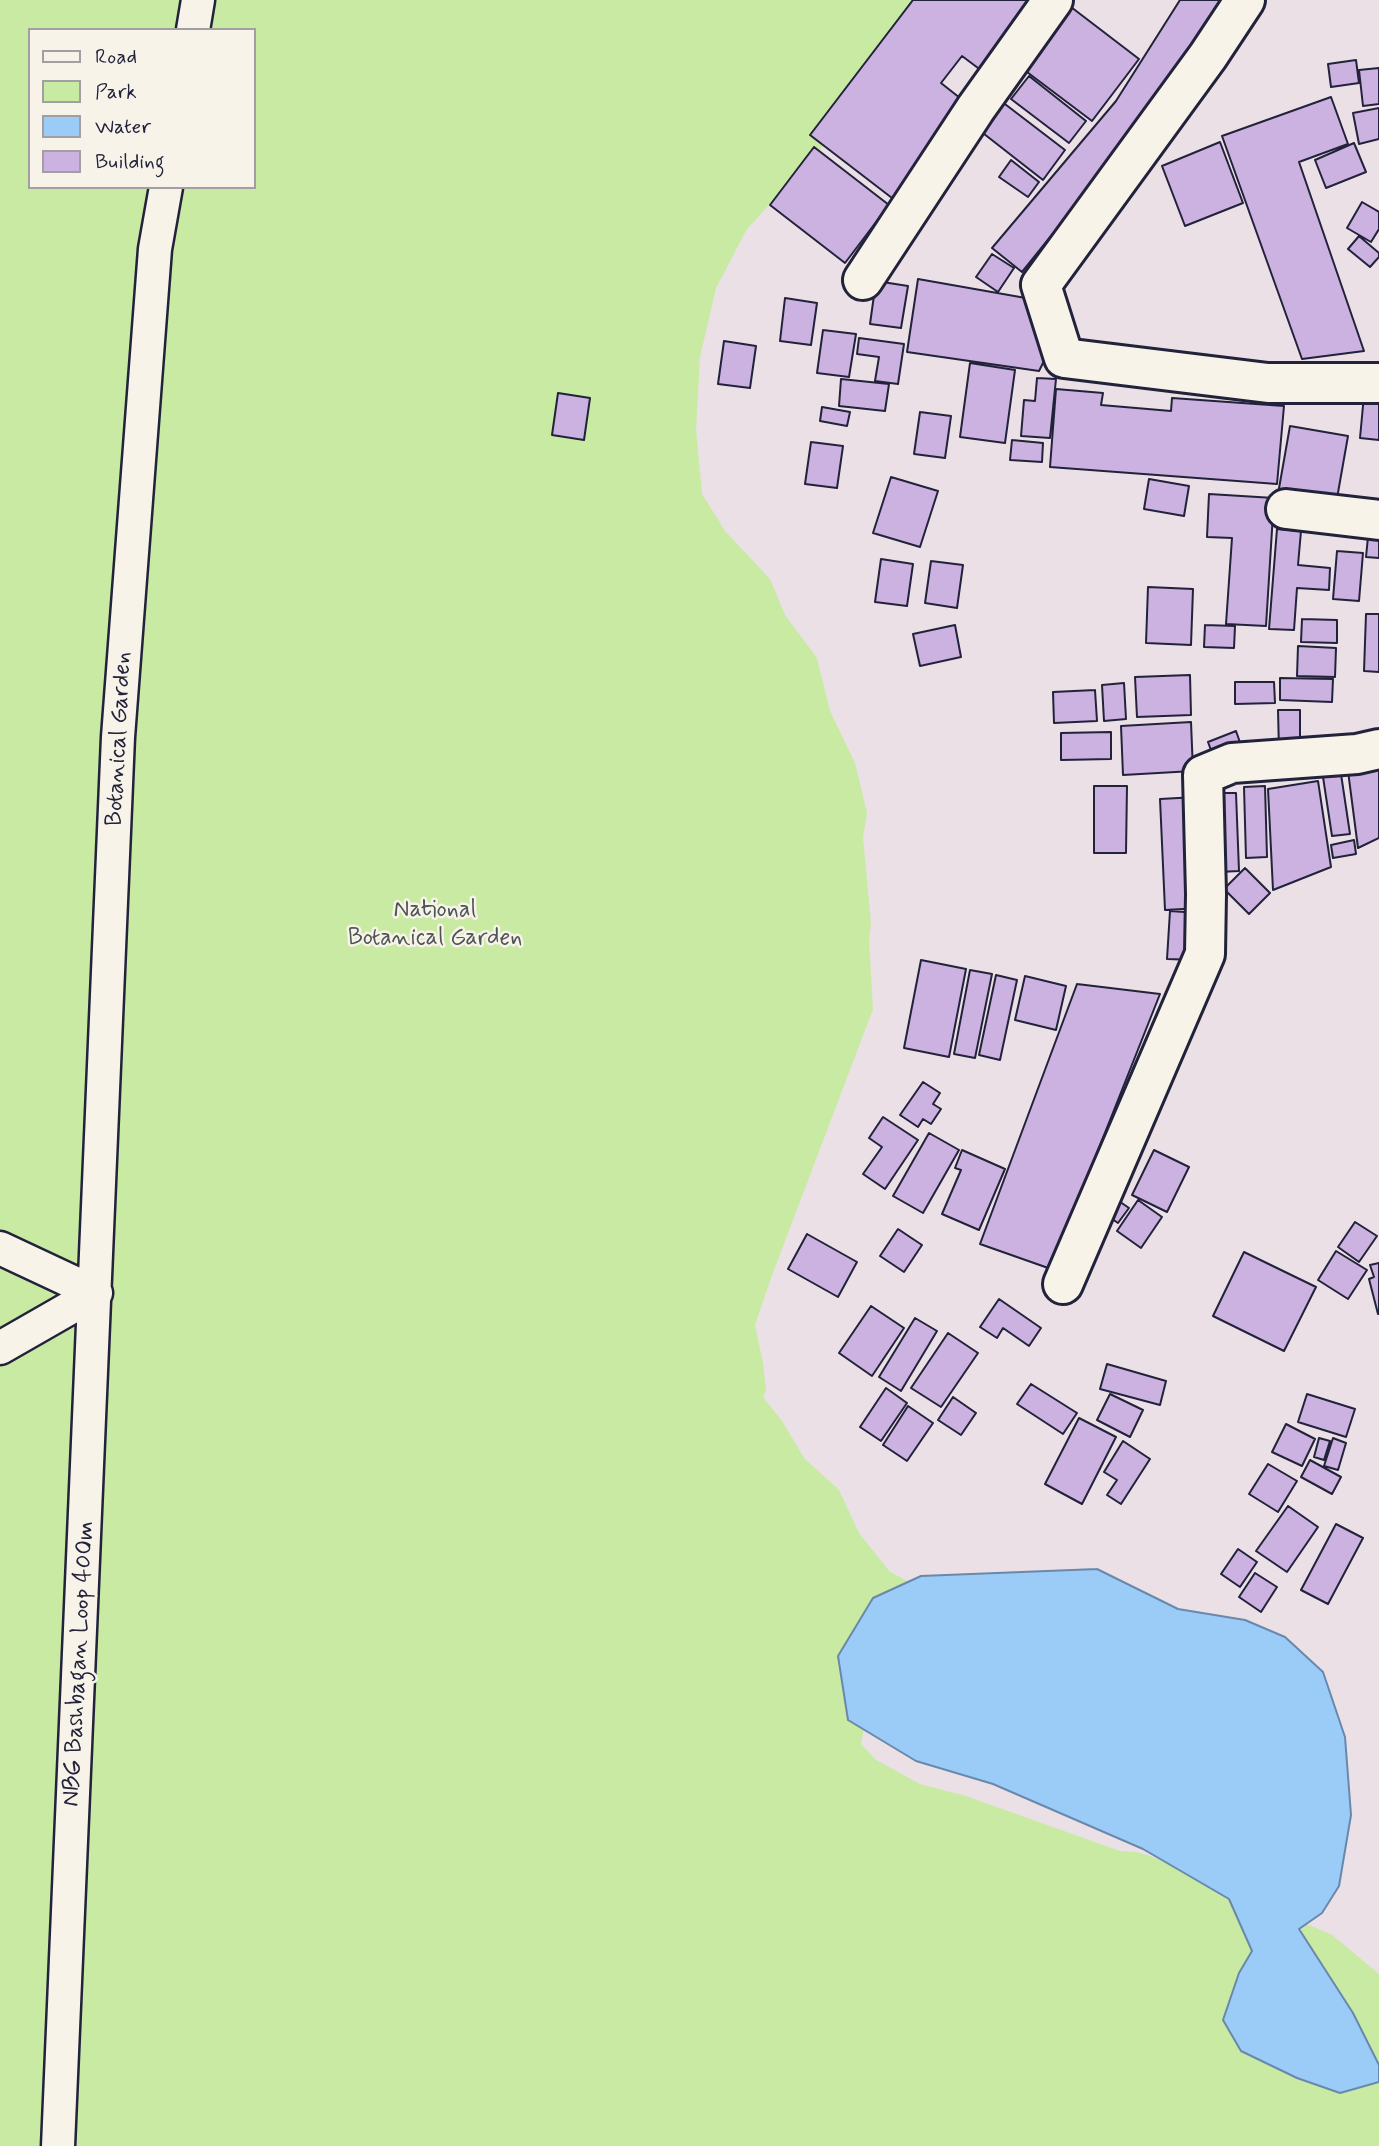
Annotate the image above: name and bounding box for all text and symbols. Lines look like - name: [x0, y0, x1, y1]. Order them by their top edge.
- legend: [28, 28, 256, 189]
- text: Road: [95, 43, 137, 71]
- text: Park: [95, 78, 137, 106]
- text: Water: [95, 113, 151, 141]
- text: Building: [95, 148, 165, 176]
- street label: Botanical Garden: [101, 651, 139, 827]
- park label: National Botanical Garden: [348, 897, 522, 953]
- street label: NBG Bashbagan Loop 400m: [58, 1520, 102, 1808]

